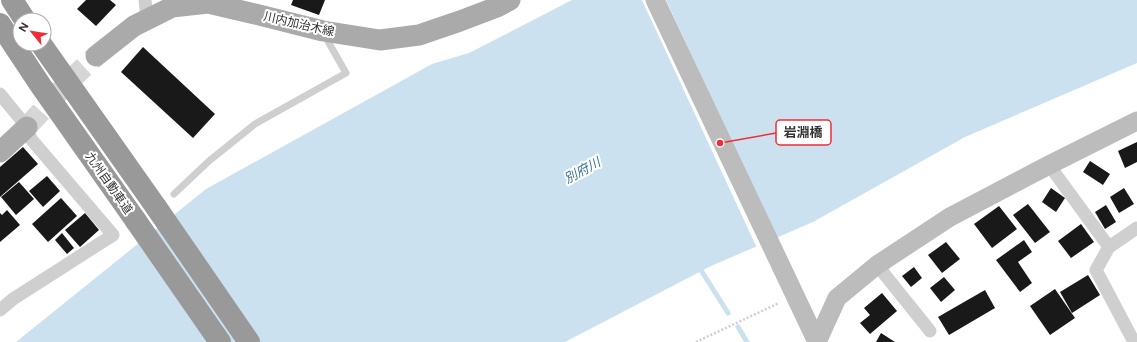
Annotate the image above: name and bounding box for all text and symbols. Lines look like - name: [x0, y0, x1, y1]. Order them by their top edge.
- street label: 川内加治木線: [262, 9, 336, 39]
- north arrow: [12, 12, 52, 52]
- text: N: [16, 20, 32, 34]
- callout: 岩淵橋: [776, 120, 831, 145]
- text: 岩淵橋: [783, 125, 823, 140]
- street label: 九州自動車道: [83, 149, 135, 217]
- water label: 別府川: [562, 153, 605, 186]

